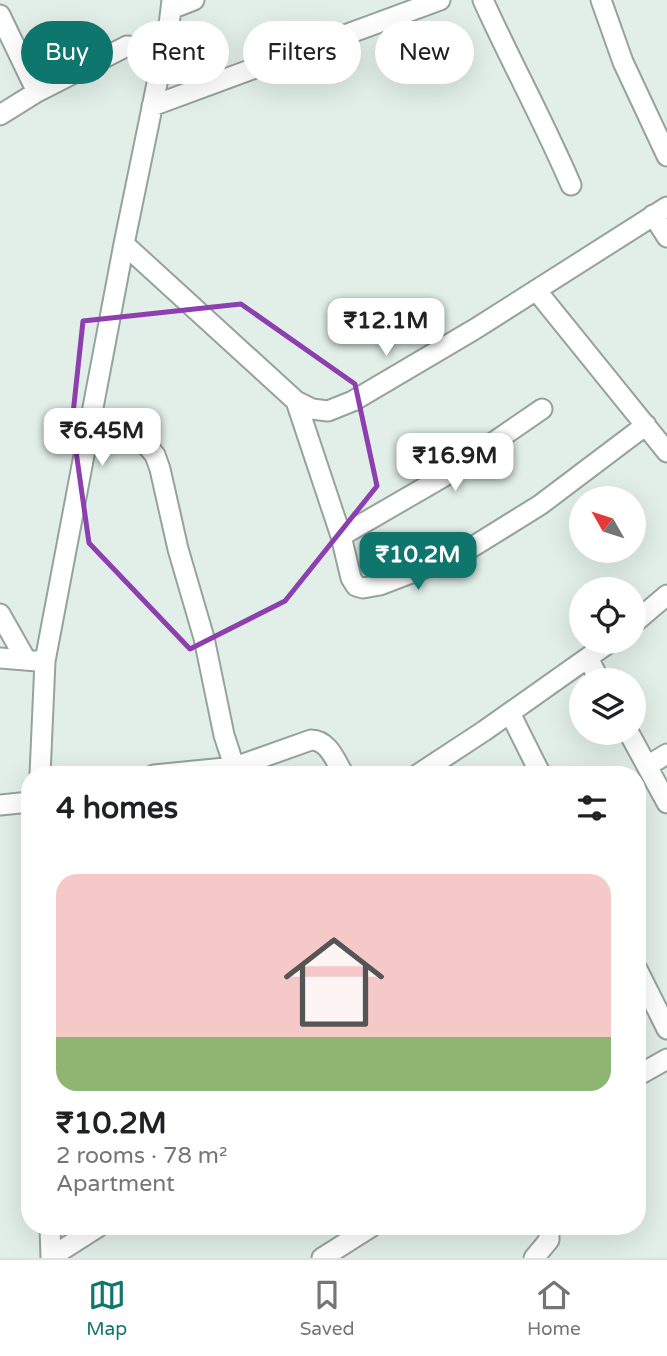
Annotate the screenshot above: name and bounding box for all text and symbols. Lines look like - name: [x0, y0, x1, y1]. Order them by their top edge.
- chip: Buy: [21, 21, 113, 84]
- chip: Rent: [127, 21, 229, 84]
- chip: Filters: [243, 21, 361, 84]
- chip: New: [375, 21, 474, 84]
- pin: ₹12.1M: [329, 298, 443, 358]
- text: ₹12.1M: [344, 307, 429, 335]
- pin: ₹6.45M: [45, 408, 159, 468]
- text: ₹6.45M: [60, 417, 144, 445]
- pin: ₹16.9M: [398, 434, 512, 493]
- text: ₹16.9M: [413, 442, 498, 470]
- north arrow: [569, 486, 646, 564]
- map controls: [569, 486, 646, 745]
- pin: ₹10.2M: [361, 532, 475, 592]
- text: ₹10.2M: [376, 541, 461, 569]
- button: locate: [569, 577, 646, 654]
- button: layers: [569, 668, 646, 745]
- icon: filters: [573, 789, 611, 827]
- text: 4 homes: [56, 790, 178, 827]
- icon: home: [271, 919, 397, 1045]
- text: ₹10.2M: [56, 1105, 167, 1142]
- text: 2 rooms · 78 m²: [56, 1142, 227, 1170]
- text: Apartment: [56, 1170, 175, 1198]
- tab: Map: [86, 1276, 127, 1340]
- tab: Saved: [300, 1276, 355, 1340]
- tab: Home: [527, 1276, 581, 1340]

